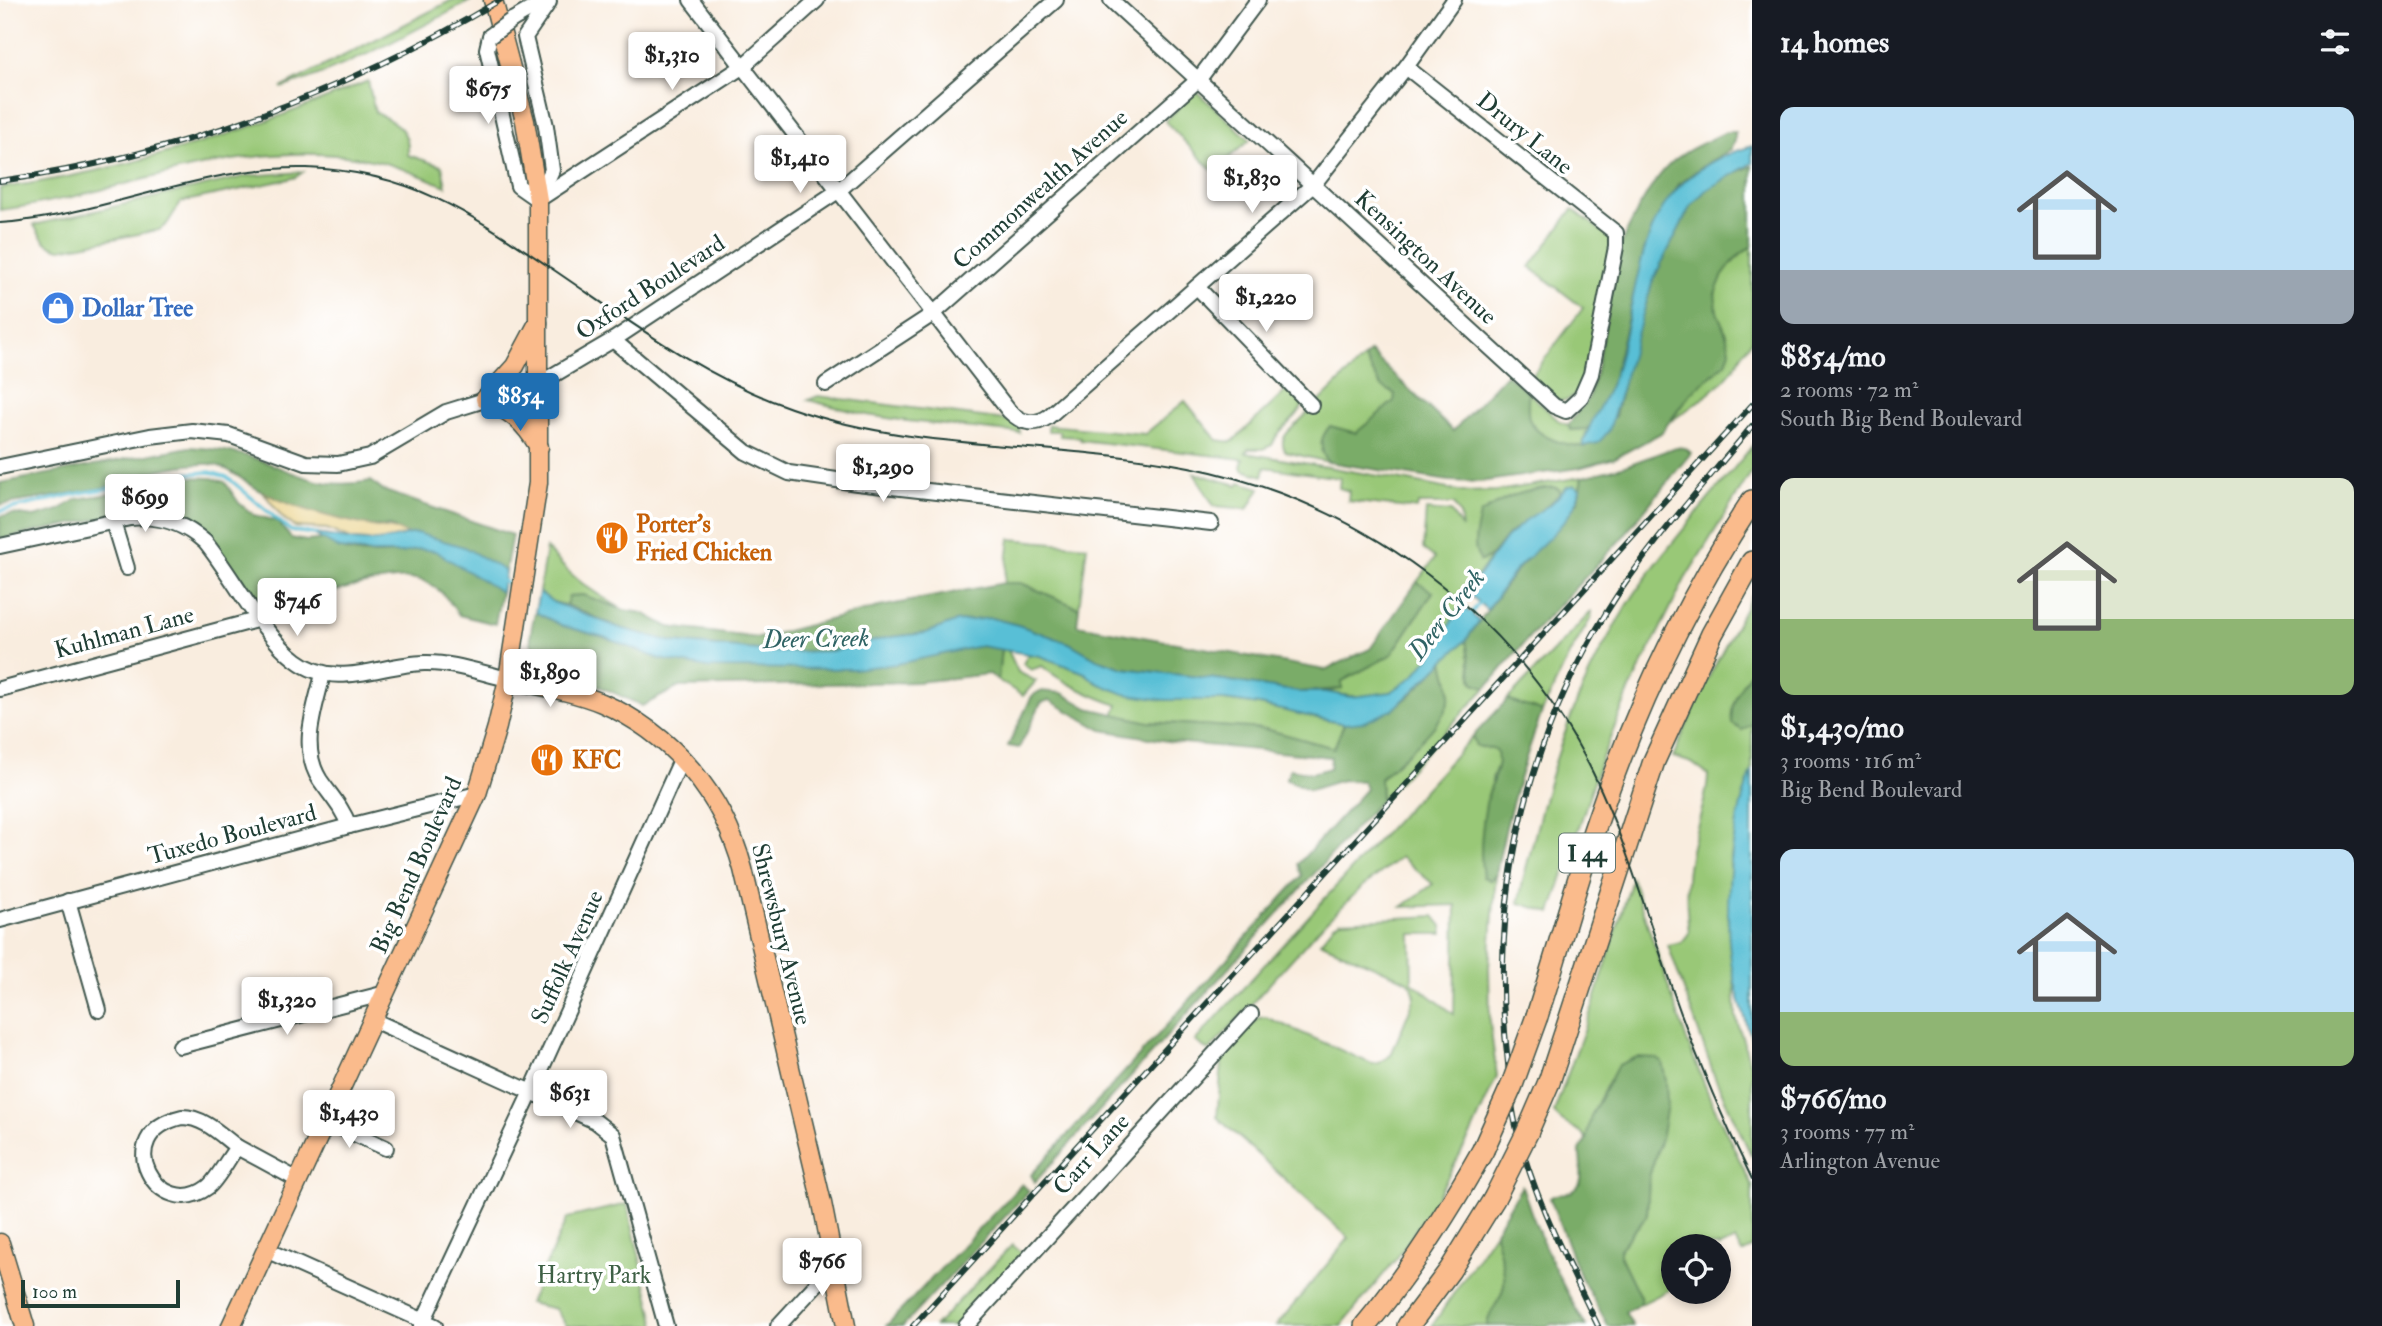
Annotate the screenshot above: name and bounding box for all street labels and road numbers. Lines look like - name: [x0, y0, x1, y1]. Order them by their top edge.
- street label: Drury Lane: [1470, 85, 1579, 182]
- street label: Commonwealth Avenue: [946, 102, 1134, 276]
- street label: Kensington Avenue: [1348, 183, 1503, 331]
- street label: Oxford Boulevard: [570, 228, 731, 347]
- street label: Kuhlman Lane: [51, 599, 197, 666]
- street label: Big Bend Boulevard: [364, 772, 469, 958]
- street label: Tuxedo Boulevard: [144, 797, 320, 872]
- road number: I 44: [1559, 834, 1615, 873]
- street label: Shrewsbury Avenue: [744, 840, 819, 1028]
- street label: Suffolk Avenue: [524, 886, 611, 1029]
- street label: Carr Lane: [1046, 1107, 1136, 1202]

